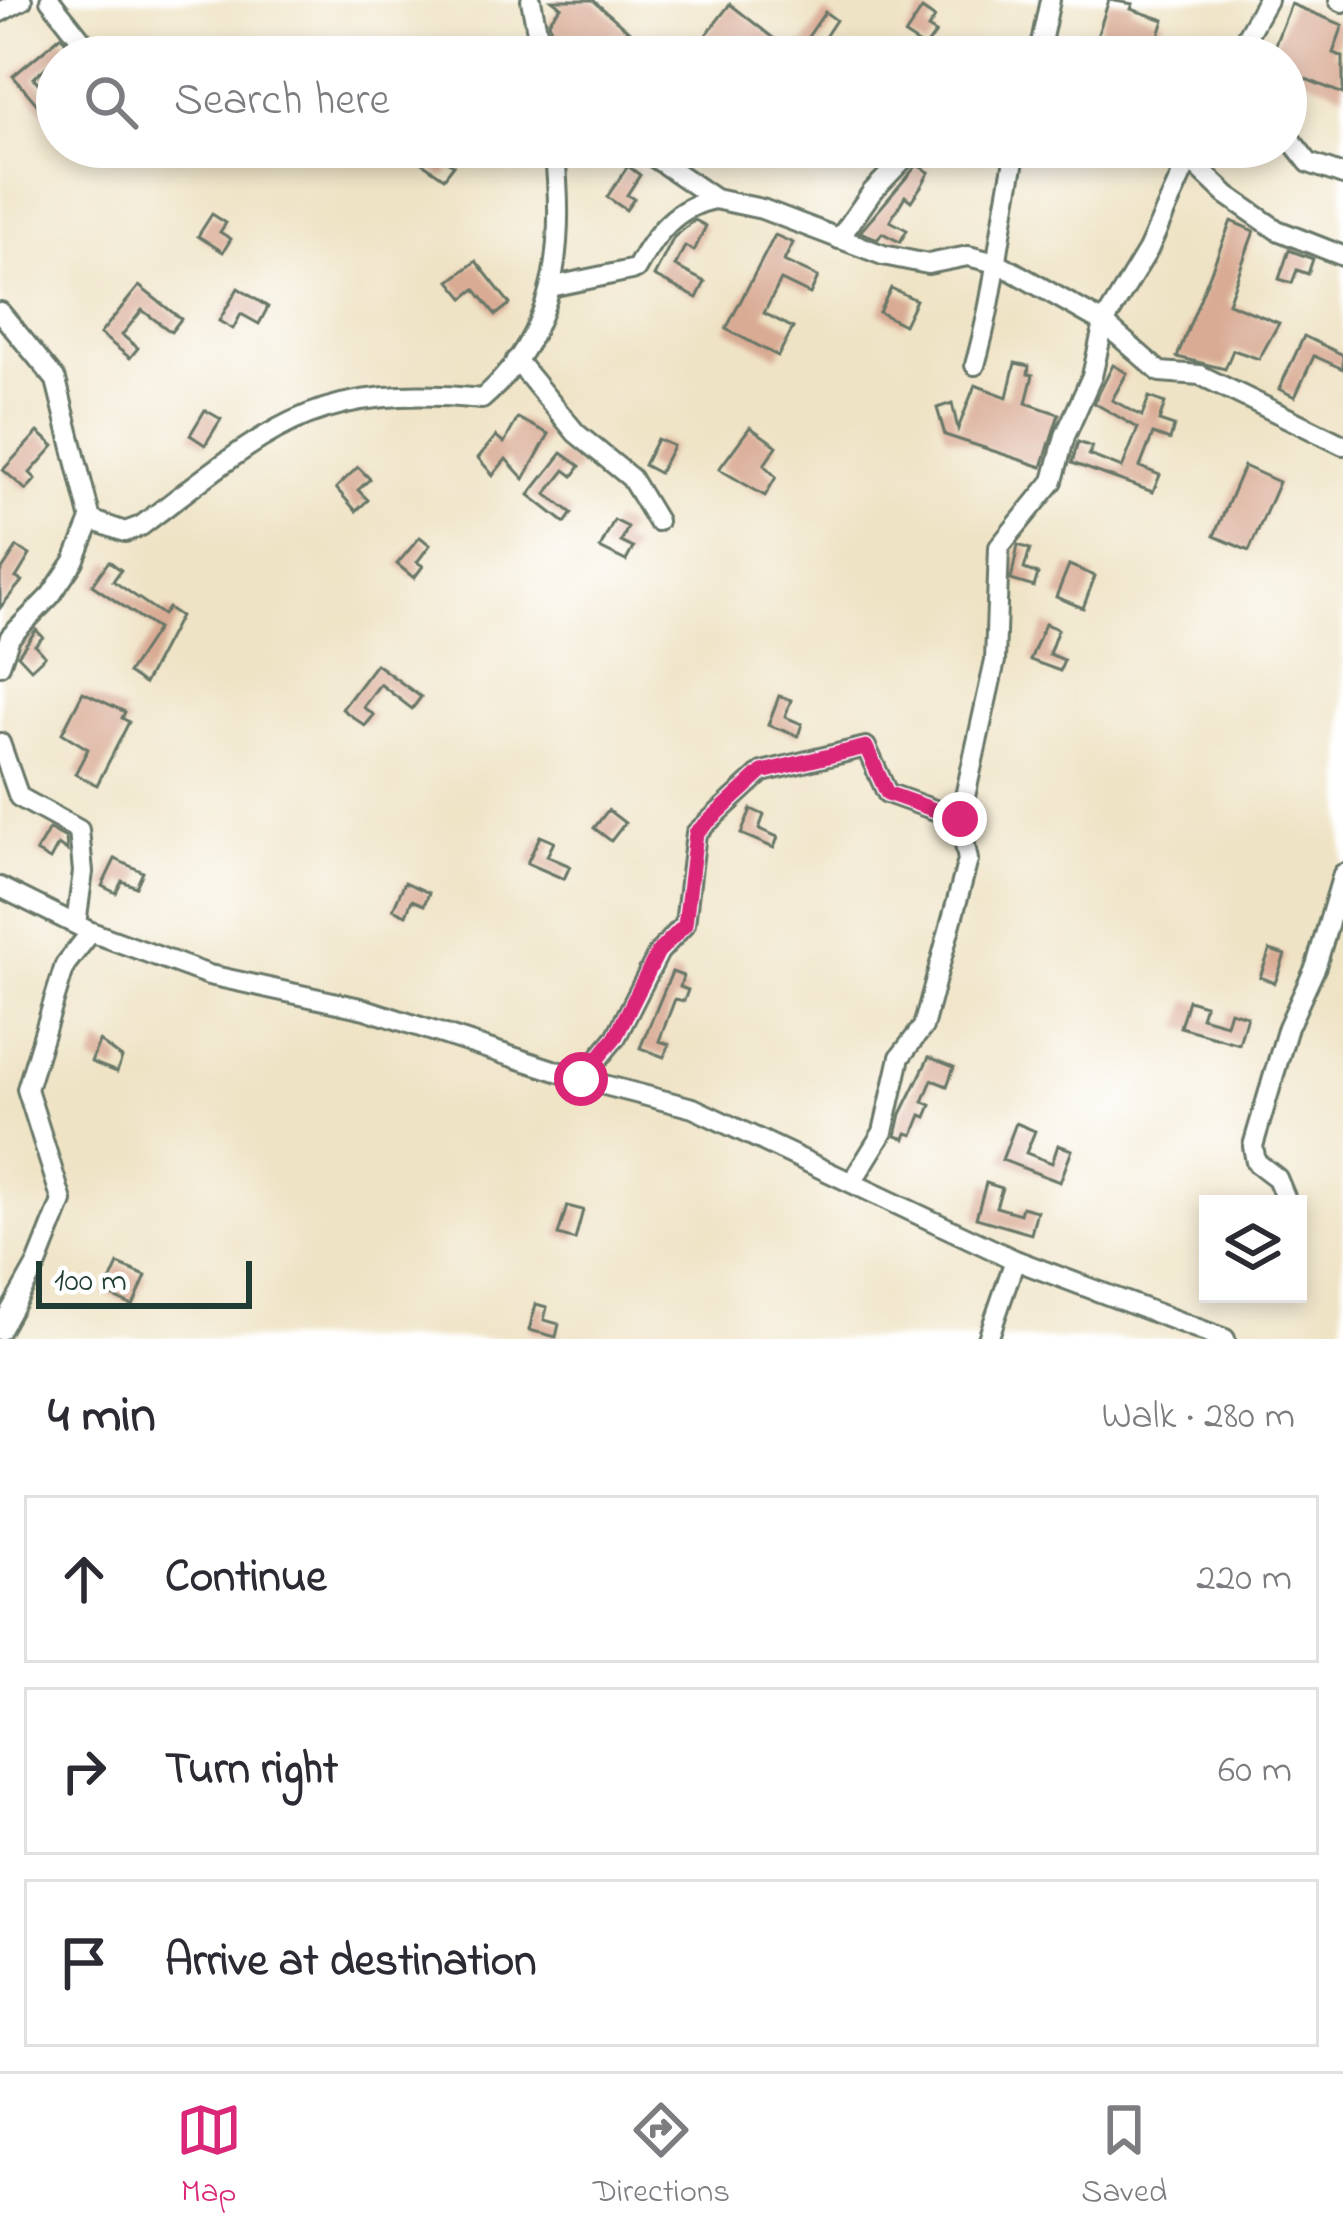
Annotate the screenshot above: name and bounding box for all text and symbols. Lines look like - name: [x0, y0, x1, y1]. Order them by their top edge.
- search box: [36, 36, 1307, 168]
- icon: search: [78, 69, 144, 135]
- text: Search here: [174, 69, 390, 135]
- route end: [933, 792, 987, 846]
- route start: [554, 1052, 608, 1106]
- map controls: [1199, 1195, 1307, 1303]
- button: layers: [1199, 1195, 1307, 1303]
- scale bar: [36, 1255, 252, 1308]
- text: 100 m: [54, 1258, 127, 1306]
- text: 4 min: [48, 1380, 156, 1455]
- text: Walk · 280 m: [1101, 1389, 1295, 1446]
- icon: ahead: [51, 1546, 117, 1612]
- text: Continue: [165, 1546, 326, 1612]
- text: 220 m: [1196, 1551, 1292, 1608]
- icon: right: [51, 1738, 117, 1804]
- text: Turn right: [165, 1738, 338, 1804]
- text: 60 m: [1218, 1743, 1292, 1800]
- icon: arrive: [51, 1930, 117, 1996]
- text: Arrive at destination: [165, 1930, 536, 1996]
- tab: Map: [176, 2097, 242, 2217]
- tab: Directions: [593, 2097, 730, 2217]
- tab: Saved: [1081, 2097, 1167, 2217]

